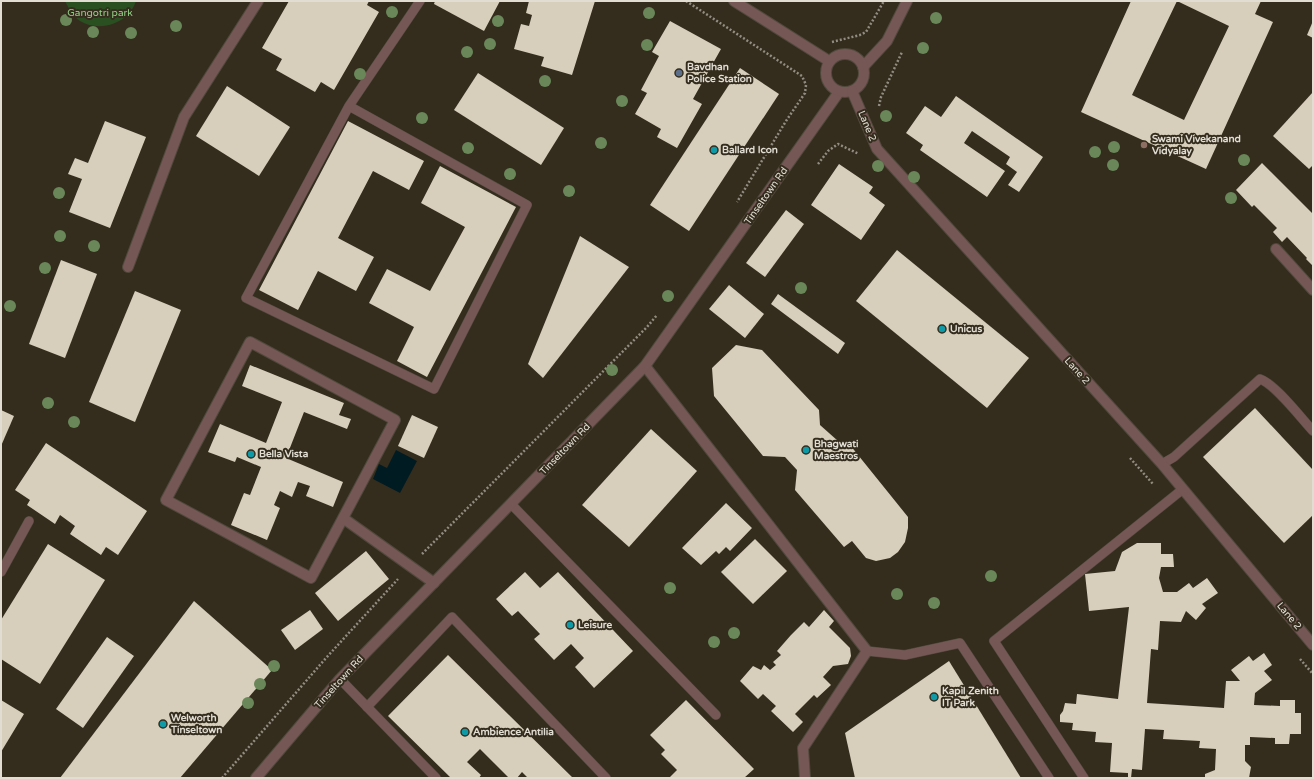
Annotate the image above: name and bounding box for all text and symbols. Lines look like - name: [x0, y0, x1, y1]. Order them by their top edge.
- park label: Gangotri park: [67, 7, 133, 19]
- place label: Bavdhan Police Station: [687, 61, 752, 85]
- marker: Bavdhan Police Station: [674, 68, 684, 78]
- street label: Lane 2: [855, 109, 879, 143]
- place label: Swami Vivekanand Vidyalay: [1152, 133, 1241, 157]
- marker: Swami Vivekanand Vidyalay: [1139, 140, 1149, 150]
- place label: Ballard Icon: [722, 144, 778, 156]
- marker: Ballard Icon: [709, 145, 719, 155]
- street label: Tinseltown Rd: [742, 165, 790, 227]
- place label: Unicus: [950, 323, 982, 335]
- marker: Unicus: [937, 324, 947, 334]
- street label: Lane 2: [1062, 355, 1092, 387]
- street label: Tinseltown Rd: [537, 421, 593, 477]
- place label: Bhagwati Maestros: [814, 438, 859, 462]
- marker: Bhagwati Maestros: [801, 445, 811, 455]
- place label: Bella Vista: [259, 448, 309, 460]
- marker: Bella Vista: [246, 449, 256, 459]
- street label: Lane 2: [1274, 600, 1304, 632]
- place label: Leisure: [578, 619, 612, 631]
- marker: Leisure: [565, 620, 575, 630]
- street label: Tinseltown Rd: [312, 653, 366, 711]
- place label: Kapil Zenith IT Park: [942, 685, 999, 709]
- marker: Kapil Zenith IT Park: [929, 692, 939, 702]
- place label: Welworth Tinseltown: [170, 712, 222, 736]
- marker: Welworth Tinseltown: [158, 719, 168, 729]
- place label: Ambience Antilia: [473, 726, 554, 738]
- marker: Ambience Antilia: [460, 727, 470, 737]

